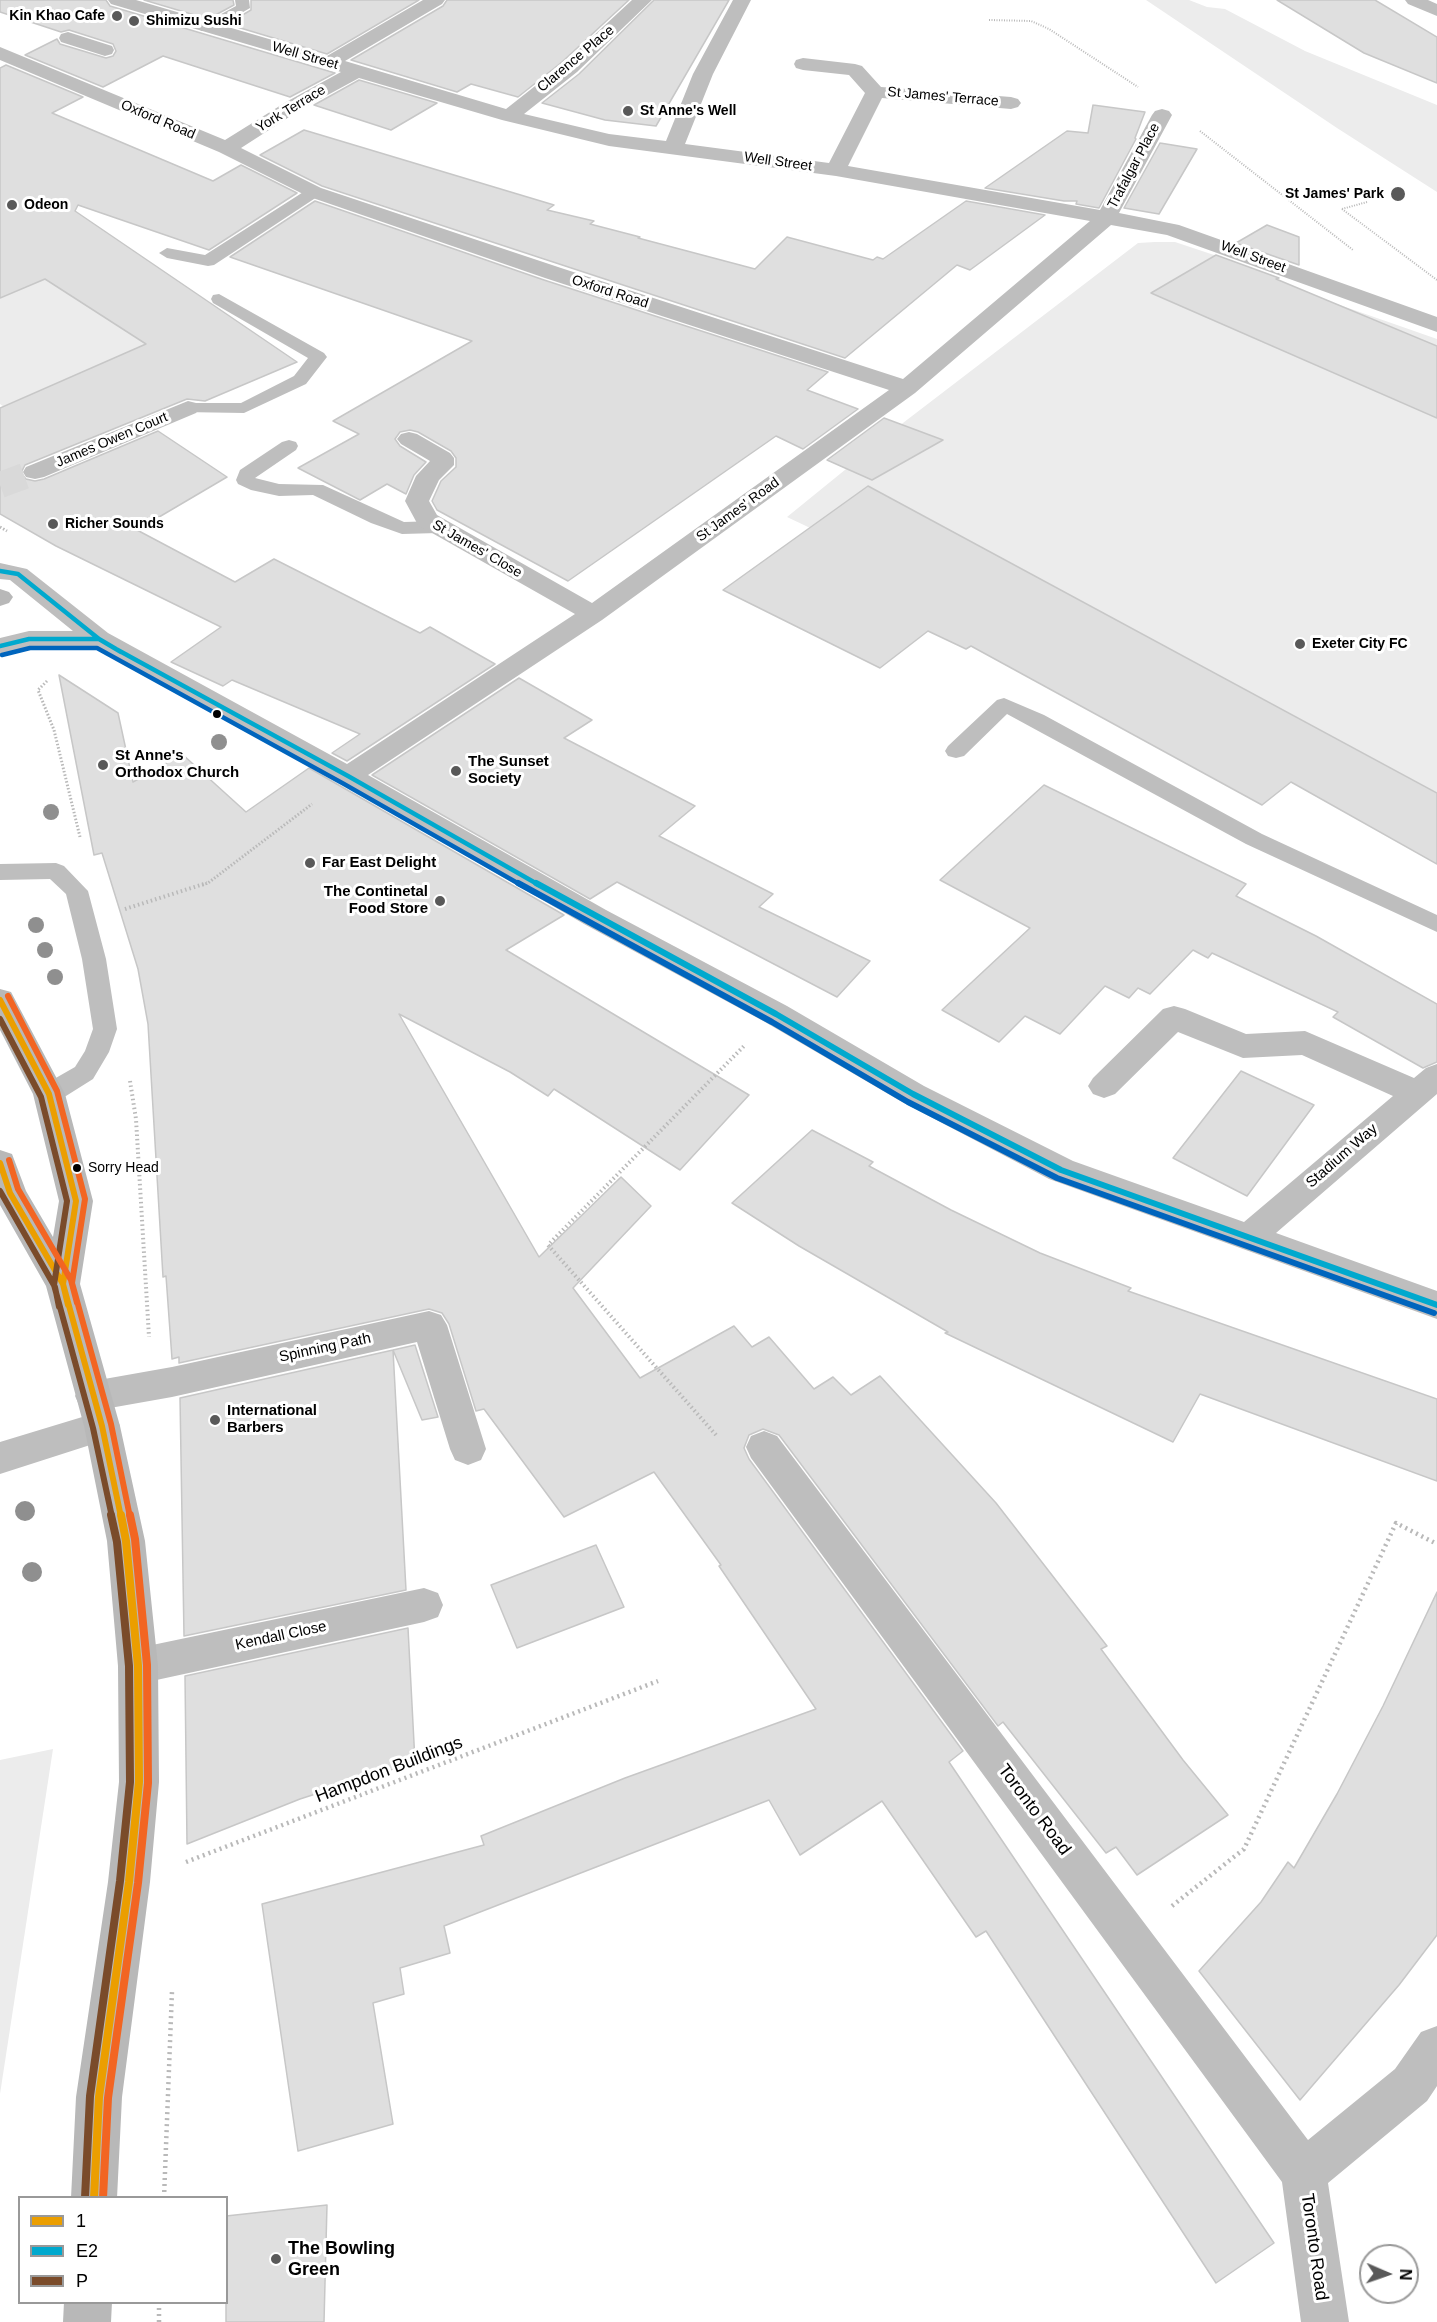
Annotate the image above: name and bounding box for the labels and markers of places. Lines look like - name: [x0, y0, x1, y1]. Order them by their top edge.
- place label: Kin Khao Cafe: [9, 8, 105, 24]
- marker: Kin Khao Cafe: [110, 9, 124, 23]
- place label: Shimizu Sushi: [146, 13, 242, 29]
- marker: Shimizu Sushi: [127, 14, 141, 28]
- place label: St Anne's Well: [640, 103, 736, 119]
- marker: St Anne's Well: [621, 104, 635, 118]
- marker: St James' Park: [1389, 185, 1407, 203]
- place label: St James' Park: [1285, 186, 1384, 202]
- place label: Odeon: [24, 197, 68, 213]
- marker: Odeon: [5, 198, 19, 212]
- place label: Richer Sounds: [65, 516, 164, 532]
- marker: Richer Sounds: [46, 517, 60, 531]
- place label: Exeter City FC: [1312, 636, 1408, 652]
- marker: Exeter City FC: [1293, 637, 1307, 651]
- unlabelled marker: [211, 708, 223, 720]
- place label: St Anne's Orthodox Church: [115, 747, 239, 782]
- place label: The Sunset Society: [468, 753, 549, 788]
- marker: St Anne's Orthodox Church: [96, 758, 110, 772]
- marker: The Sunset Society: [449, 764, 463, 778]
- place label: Far East Delight: [322, 854, 436, 872]
- marker: Far East Delight: [303, 856, 317, 870]
- place label: The Continetal Food Store: [324, 883, 428, 918]
- marker: The Continetal Food Store: [433, 894, 447, 908]
- place label: Sorry Head: [88, 1160, 159, 1176]
- marker: Sorry Head: [71, 1162, 83, 1174]
- place label: International Barbers: [227, 1402, 317, 1437]
- marker: International Barbers: [208, 1413, 222, 1427]
- place label: The Bowling Green: [288, 2238, 395, 2280]
- marker: The Bowling Green: [269, 2252, 283, 2266]

